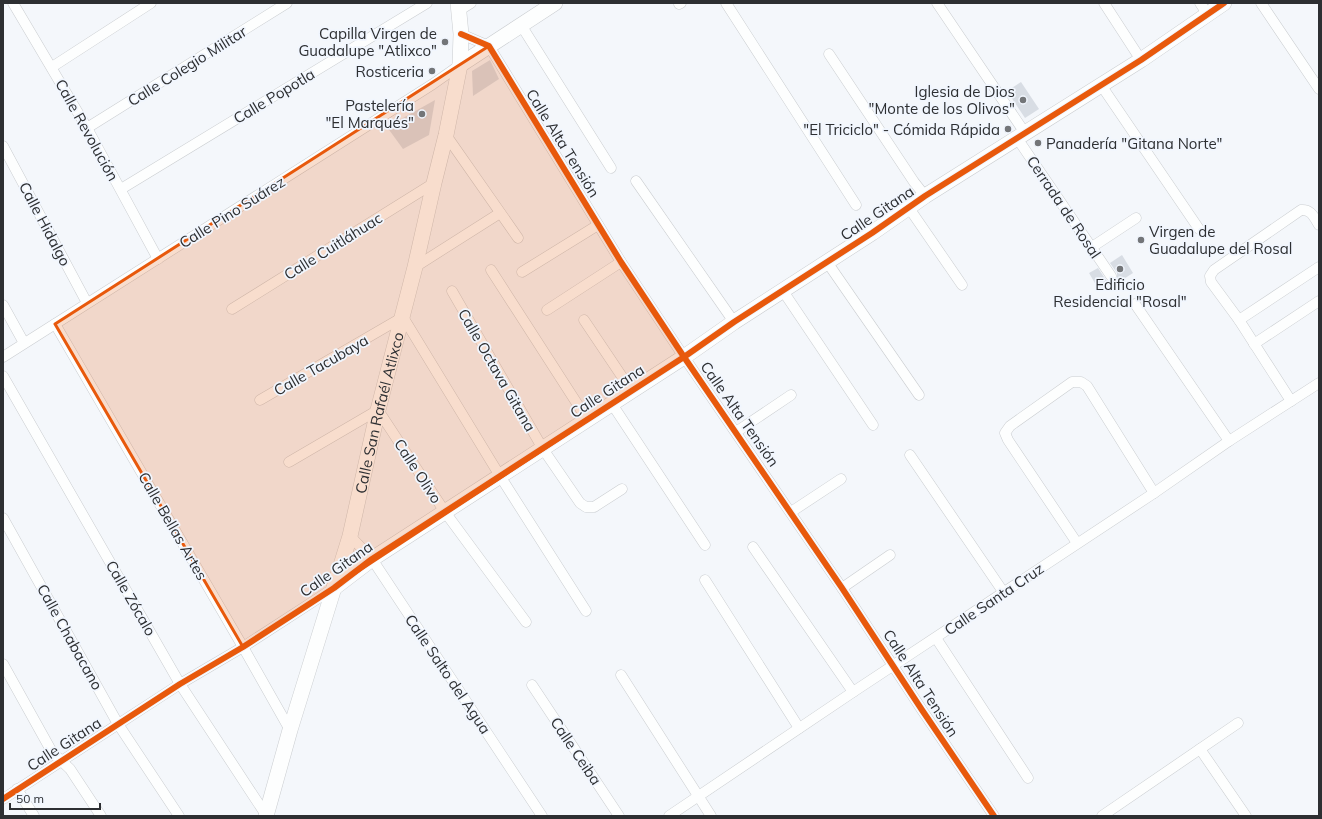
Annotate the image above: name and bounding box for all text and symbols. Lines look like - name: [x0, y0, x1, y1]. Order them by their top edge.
- street label: Calle Colegio Militar: [124, 21, 250, 110]
- place label: Capilla Virgen de Guadalupe "Atlixco": [298, 24, 437, 60]
- marker: Capilla Virgen de Guadalupe "Atlixco": [440, 37, 450, 47]
- place label: Rosticeria: [356, 62, 424, 81]
- street label: Calle Popotla: [230, 64, 318, 128]
- marker: Rosticeria: [427, 66, 437, 76]
- street label: Calle Revolución: [51, 76, 123, 184]
- place label: Iglesia de Dios "Monte de los Olivos": [869, 82, 1015, 118]
- street label: Calle Alta Tensión: [522, 85, 604, 201]
- marker: Iglesia de Dios "Monte de los Olivos": [1018, 95, 1028, 105]
- place label: Pastelería "El Marqués": [325, 96, 414, 132]
- marker: Pastelería "El Marqués": [417, 109, 427, 119]
- place label: "El Triciclo" - Cómida Rápida: [803, 120, 1000, 139]
- marker: "El Triciclo" - Cómida Rápida: [1003, 124, 1013, 134]
- place label: Panadería "Gitana Norte": [1046, 134, 1222, 153]
- marker: Panadería "Gitana Norte": [1033, 138, 1043, 148]
- street label: Cerrada de Rosal: [1023, 152, 1105, 262]
- street label: Calle Pino Suárez: [176, 172, 289, 252]
- street label: Calle Hidalgo: [15, 179, 75, 269]
- street label: Calle Gitana: [837, 181, 917, 245]
- street label: Calle Cuitláhuac: [280, 208, 386, 284]
- place label: Virgen de Guadalupe del Rosal: [1149, 222, 1292, 258]
- marker: Virgen de Guadalupe del Rosal: [1136, 235, 1146, 245]
- marker: Edificio Residencial "Rosal": [1115, 264, 1125, 274]
- place label: Edificio Residencial "Rosal": [1053, 275, 1187, 311]
- street label: Calle Octava Gitana: [454, 305, 540, 435]
- street label: Calle Tacubaya: [270, 330, 372, 400]
- street label: Calle San Rafaél Atlixco: [350, 330, 407, 495]
- street label: Calle Alta Tensión: [697, 358, 783, 470]
- street label: Calle Gitana: [566, 360, 648, 422]
- street label: Calle Olivo: [390, 435, 446, 507]
- street label: Calle Bellas Artes: [134, 469, 212, 583]
- street label: Calle Gitana: [296, 537, 376, 601]
- street label: Calle Zócalo: [102, 557, 160, 639]
- street label: Calle Santa Cruz: [941, 559, 1047, 639]
- street label: Calle Chabacano: [33, 581, 107, 693]
- street label: Calle Salto del Agua: [401, 611, 495, 737]
- street label: Calle Alta Tensión: [879, 626, 963, 740]
- street label: Calle Gitana: [23, 713, 105, 775]
- street label: Calle Ceiba: [546, 713, 606, 789]
- scale bar: [10, 785, 100, 811]
- text: 50 m: [16, 791, 44, 806]

